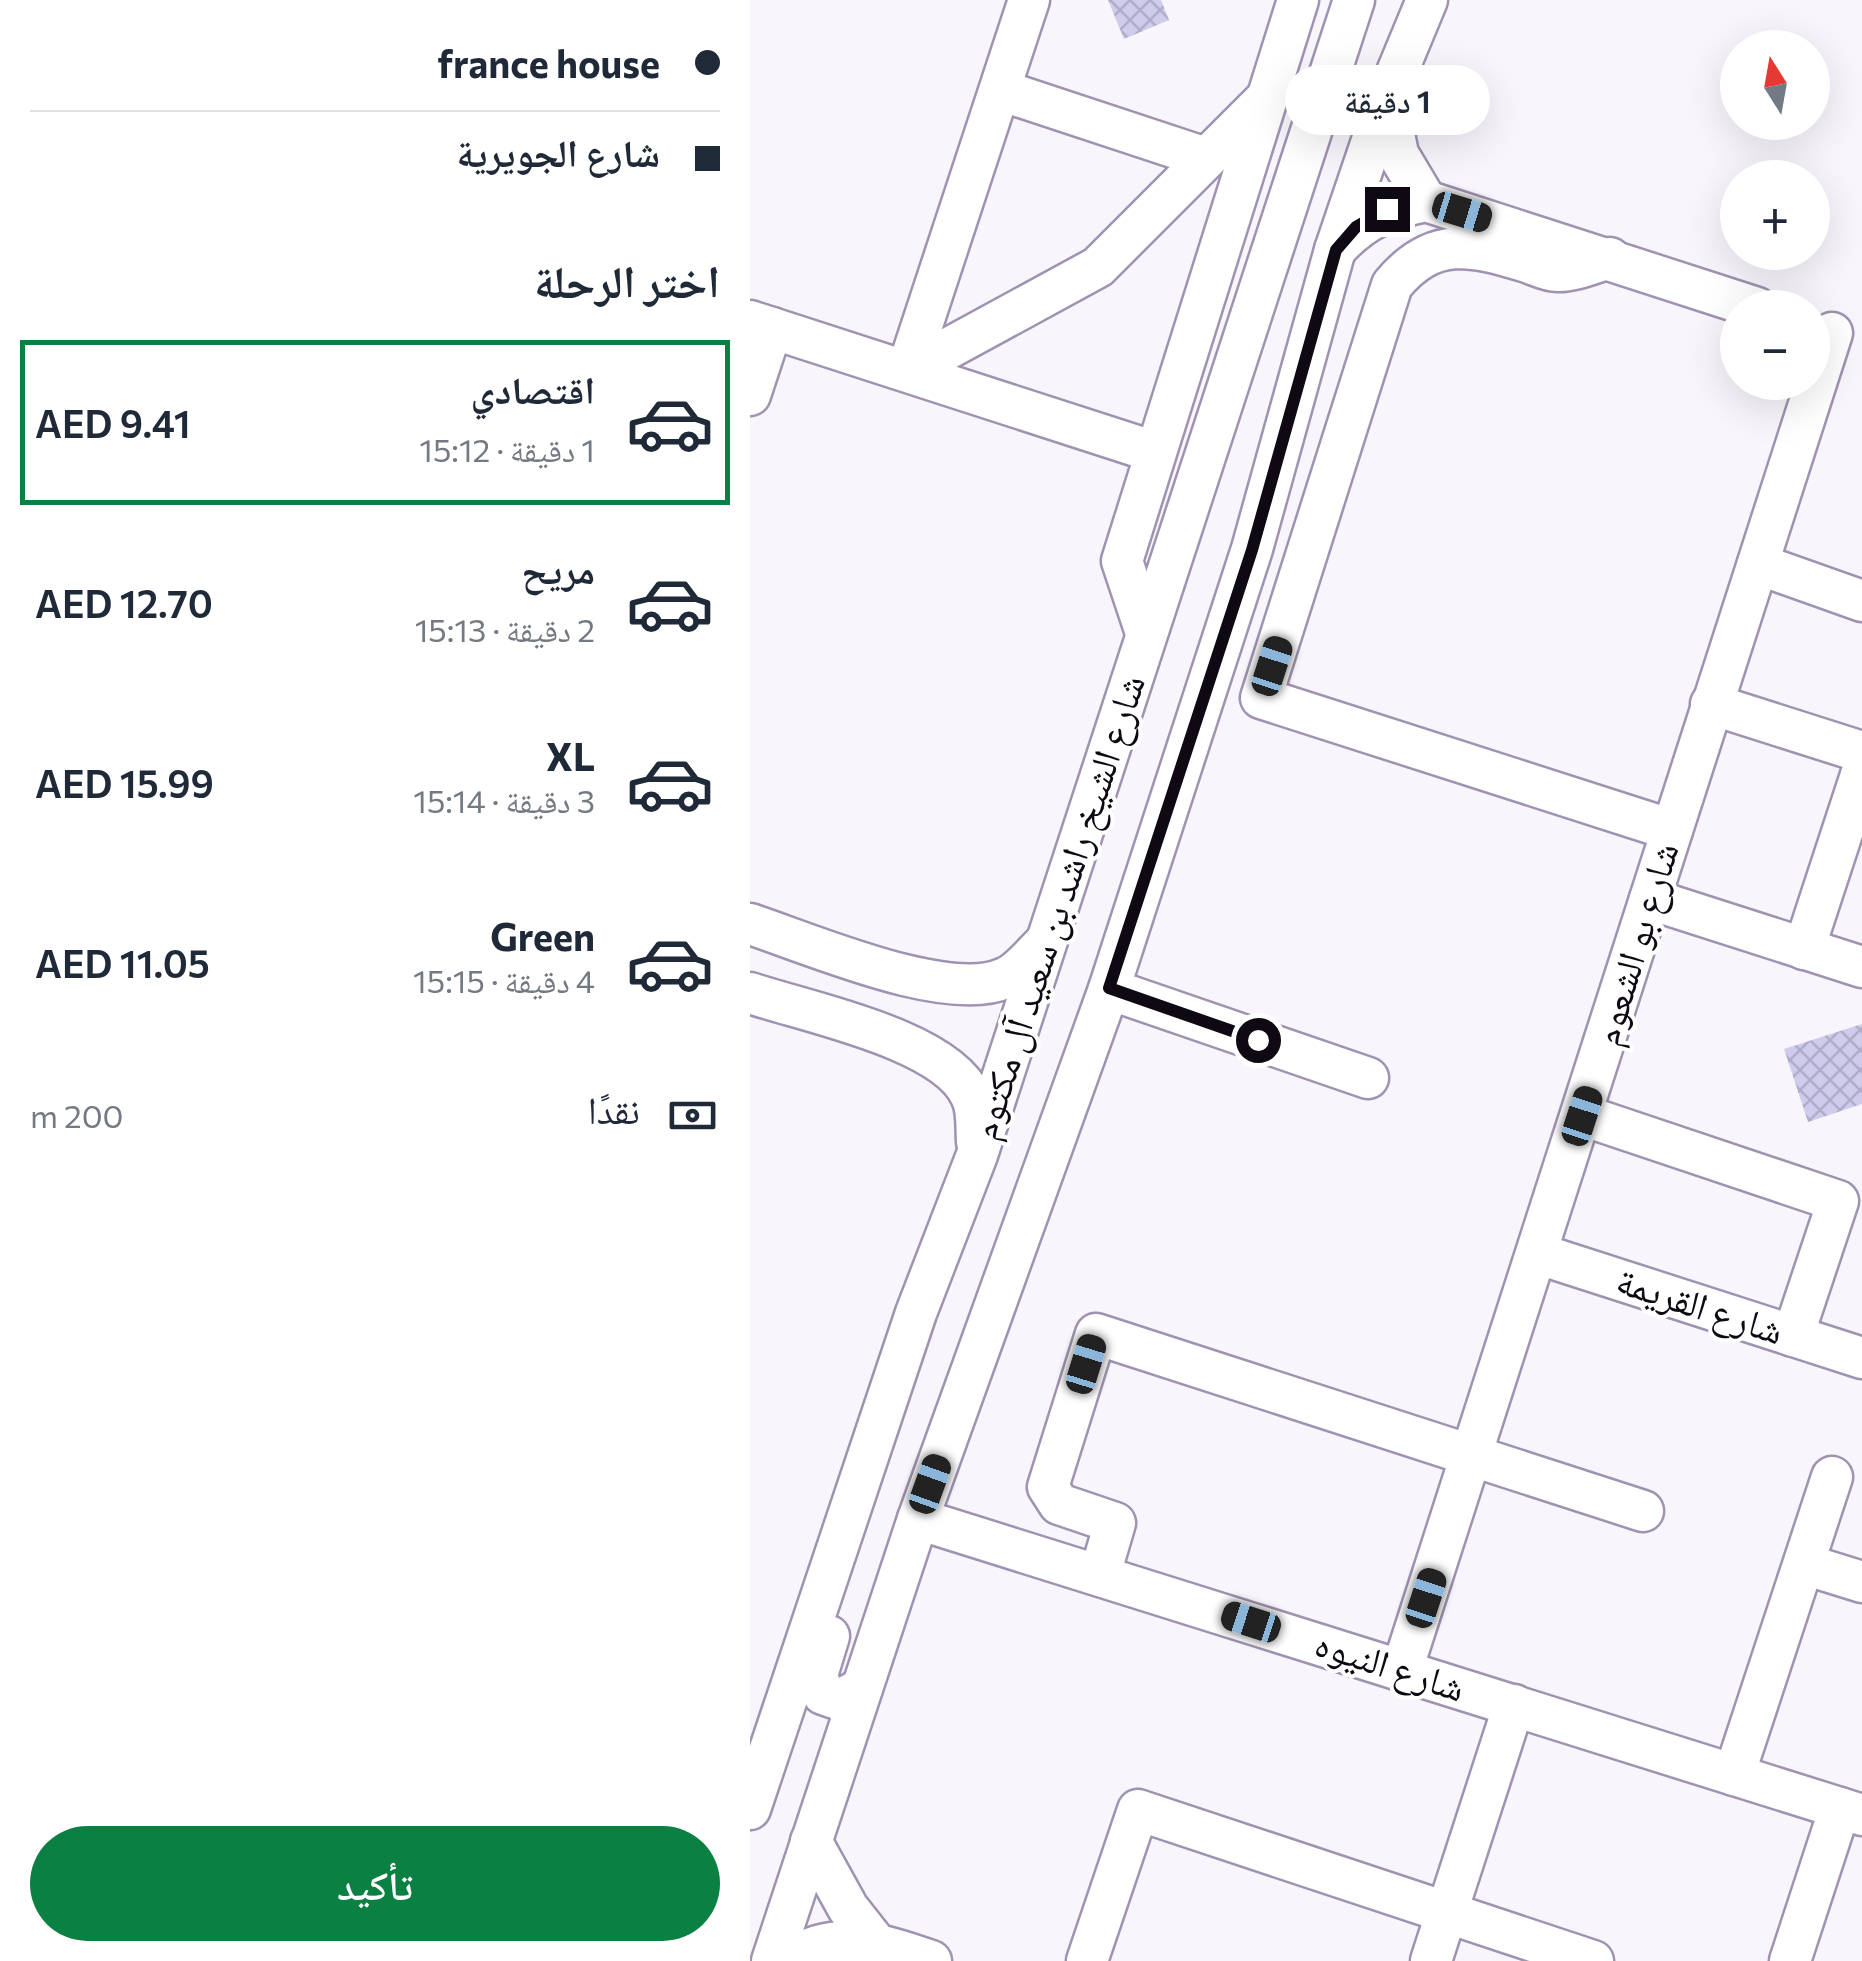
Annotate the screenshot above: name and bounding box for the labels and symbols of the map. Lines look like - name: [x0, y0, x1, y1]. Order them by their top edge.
- north arrow: [1720, 30, 1830, 140]
- callout: 1 دقيقة: [1284, 64, 1490, 134]
- route end: [1365, 187, 1410, 232]
- car: [1429, 189, 1495, 235]
- car: [1248, 633, 1296, 699]
- street label: شارع الشيخ راشد بن سعيد آل مكتوم: [958, 668, 1157, 1146]
- street label: شارع بو الشعوم: [1581, 836, 1691, 1051]
- route start: [1236, 1018, 1281, 1063]
- car: [1558, 1083, 1606, 1149]
- street label: شارع القريمة: [1611, 1255, 1790, 1355]
- car: [1063, 1331, 1109, 1397]
- car: [906, 1451, 954, 1517]
- car: [1402, 1565, 1450, 1631]
- car: [1218, 1598, 1284, 1646]
- street label: شارع النيوه: [1309, 1617, 1472, 1713]

